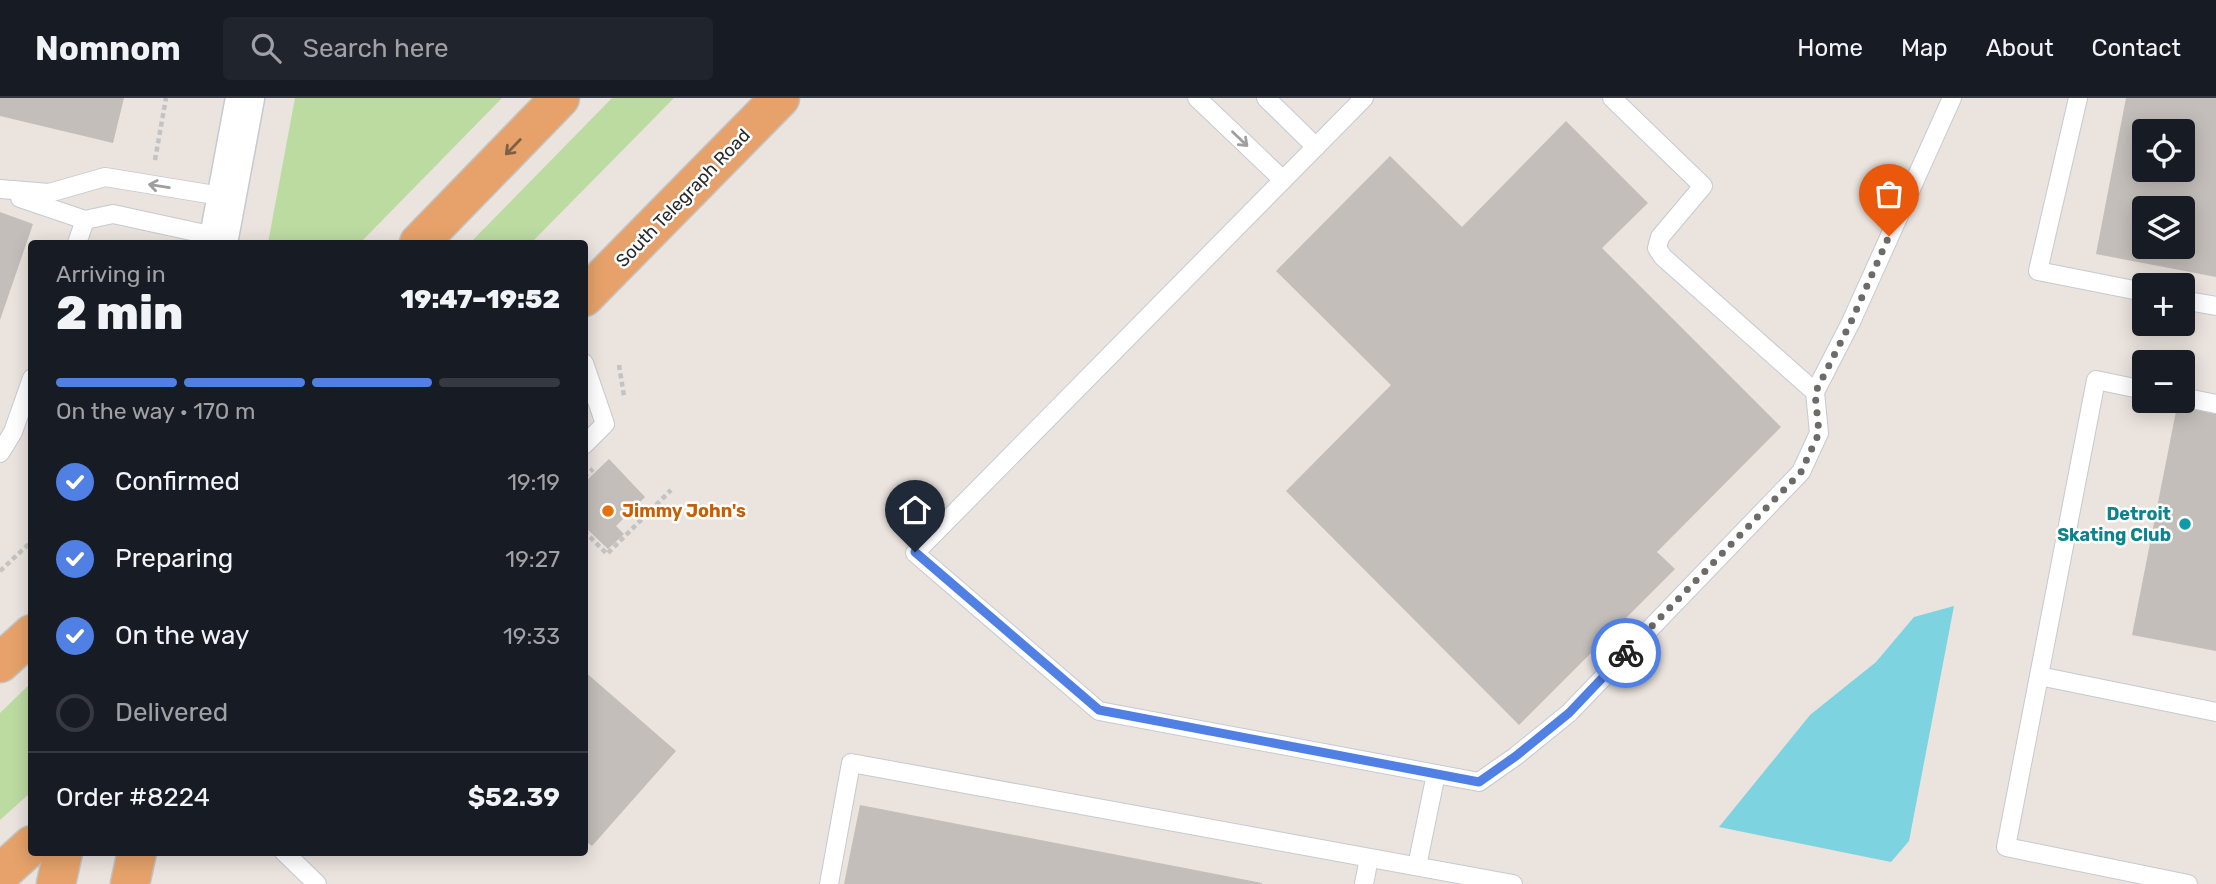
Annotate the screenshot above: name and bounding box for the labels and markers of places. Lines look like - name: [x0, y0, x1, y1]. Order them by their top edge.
- pin: [1859, 164, 1919, 236]
- pin: [885, 480, 945, 552]
- place label: Jimmy John's: [622, 500, 746, 522]
- marker: Jimmy John's: [600, 503, 616, 519]
- place label: Detroit Skating Club: [2057, 503, 2171, 546]
- marker: Detroit Skating Club: [2177, 516, 2193, 532]

